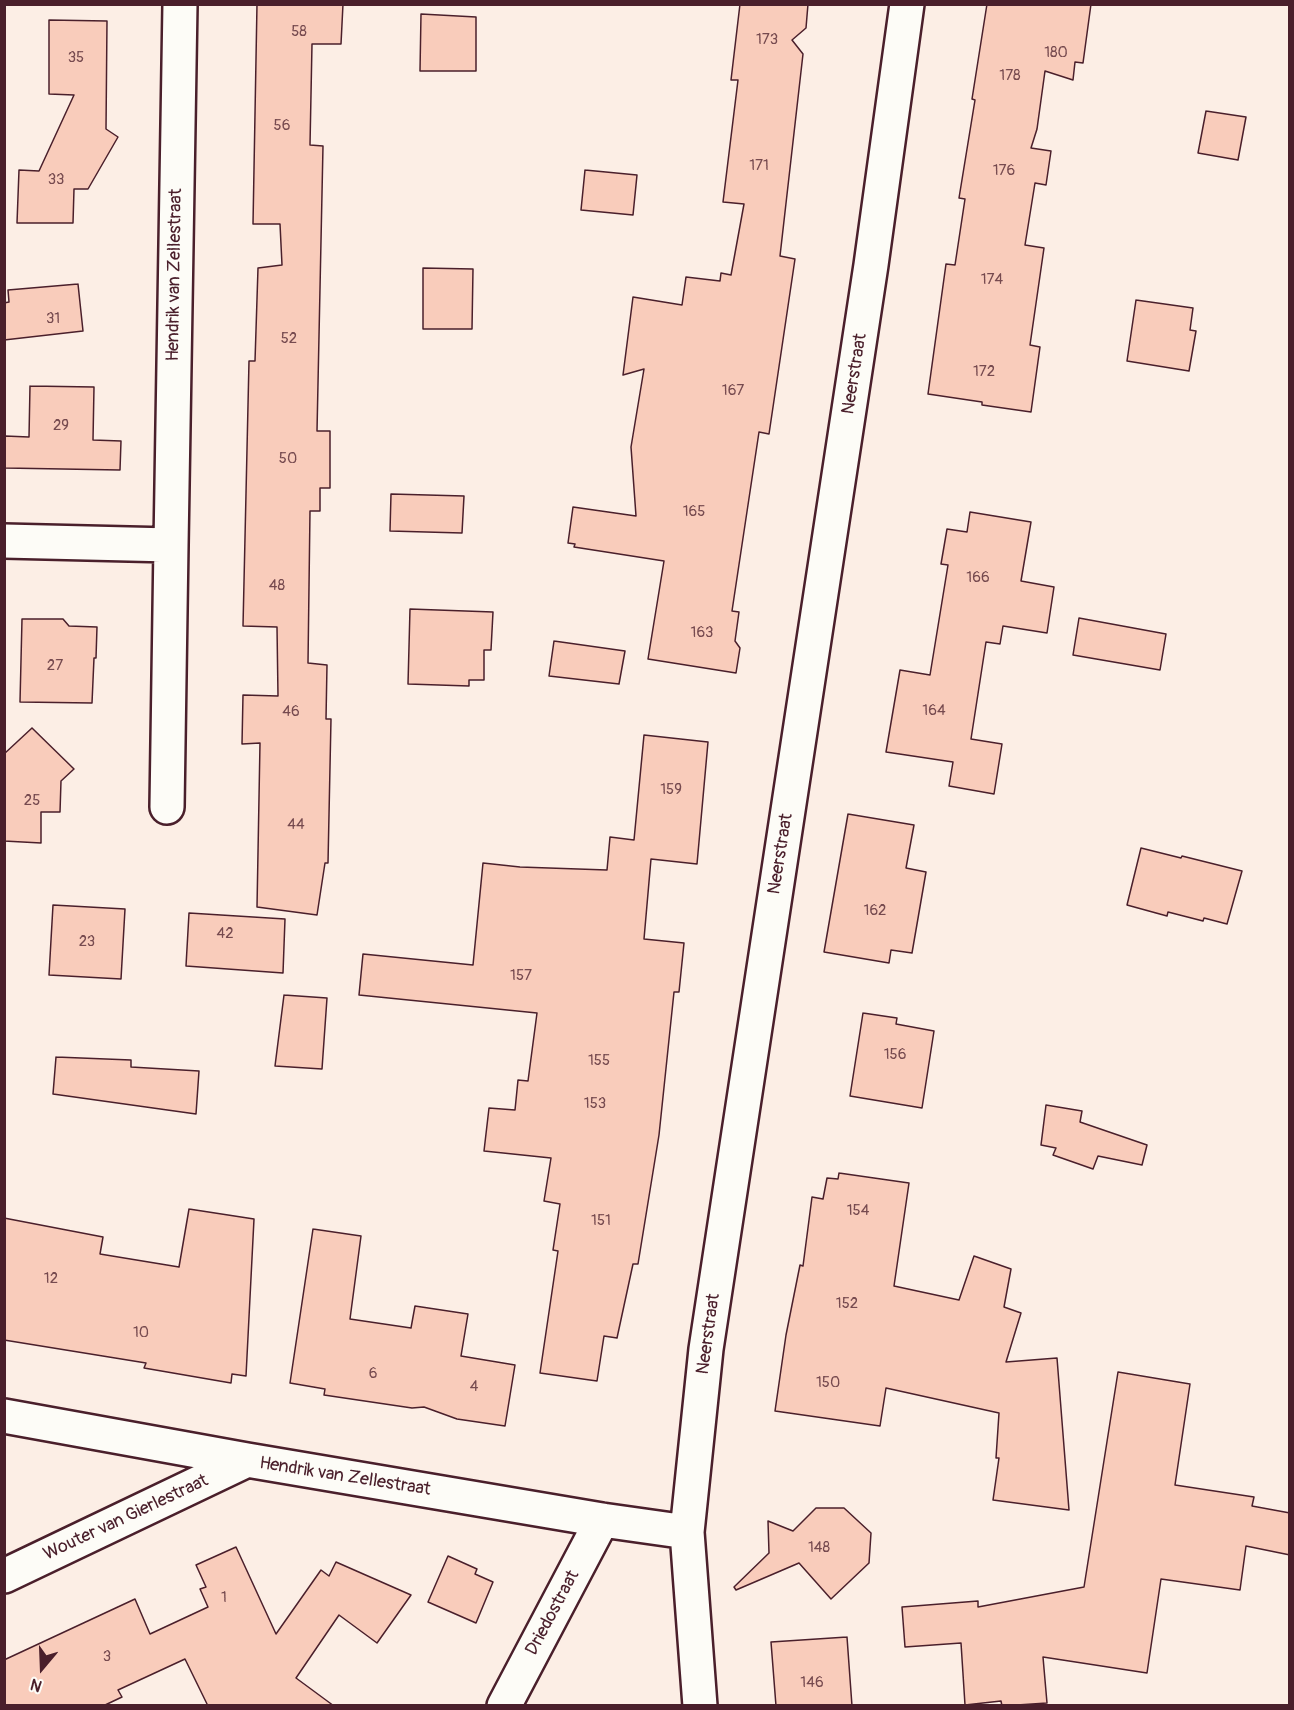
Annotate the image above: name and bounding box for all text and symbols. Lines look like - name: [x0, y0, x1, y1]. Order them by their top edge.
- house number: 58: [291, 23, 307, 41]
- house number: 173: [756, 31, 778, 49]
- house number: 180: [1044, 44, 1068, 62]
- house number: 35: [68, 49, 84, 67]
- house number: 178: [999, 67, 1021, 85]
- house number: 56: [274, 117, 290, 135]
- house number: 171: [749, 157, 769, 175]
- house number: 176: [993, 162, 1015, 180]
- house number: 33: [48, 171, 64, 189]
- street label: Hendrik van Zellestraat: [163, 188, 187, 362]
- house number: 174: [981, 271, 1003, 289]
- house number: 31: [46, 310, 60, 328]
- house number: 52: [281, 330, 297, 348]
- street label: Neerstraat: [838, 332, 872, 416]
- house number: 172: [973, 363, 995, 381]
- house number: 167: [722, 382, 744, 400]
- house number: 29: [53, 417, 69, 435]
- house number: 50: [279, 450, 297, 468]
- house number: 165: [683, 503, 705, 521]
- house number: 166: [966, 569, 990, 587]
- house number: 48: [269, 577, 285, 595]
- house number: 163: [691, 624, 713, 642]
- house number: 27: [47, 657, 63, 675]
- house number: 164: [922, 702, 946, 720]
- house number: 46: [282, 703, 300, 721]
- house number: 159: [660, 781, 682, 799]
- house number: 25: [24, 792, 40, 810]
- street label: Neerstraat: [764, 812, 798, 896]
- house number: 44: [287, 816, 305, 834]
- house number: 162: [864, 902, 886, 920]
- house number: 42: [216, 925, 234, 943]
- house number: 23: [79, 933, 95, 951]
- house number: 157: [510, 967, 532, 985]
- house number: 156: [884, 1046, 906, 1064]
- house number: 155: [588, 1052, 610, 1070]
- house number: 153: [584, 1095, 606, 1113]
- house number: 154: [847, 1202, 869, 1220]
- house number: 151: [591, 1212, 611, 1230]
- house number: 12: [44, 1270, 58, 1288]
- street label: Neerstraat: [693, 1292, 725, 1376]
- house number: 152: [836, 1295, 858, 1313]
- house number: 10: [133, 1324, 149, 1342]
- house number: 6: [369, 1365, 377, 1383]
- house number: 150: [816, 1374, 840, 1392]
- house number: 4: [470, 1378, 478, 1396]
- street label: Hendrik van Zellestraat: [258, 1453, 432, 1501]
- street label: Wouter van Gierlestraat: [40, 1470, 212, 1566]
- house number: 148: [808, 1539, 830, 1557]
- street label: Driedostraat: [522, 1567, 584, 1659]
- house number: 1: [221, 1589, 227, 1607]
- north arrow: [12, 1638, 72, 1698]
- house number: 3: [103, 1648, 111, 1666]
- text: N: [28, 1674, 45, 1696]
- house number: 146: [800, 1674, 824, 1692]

